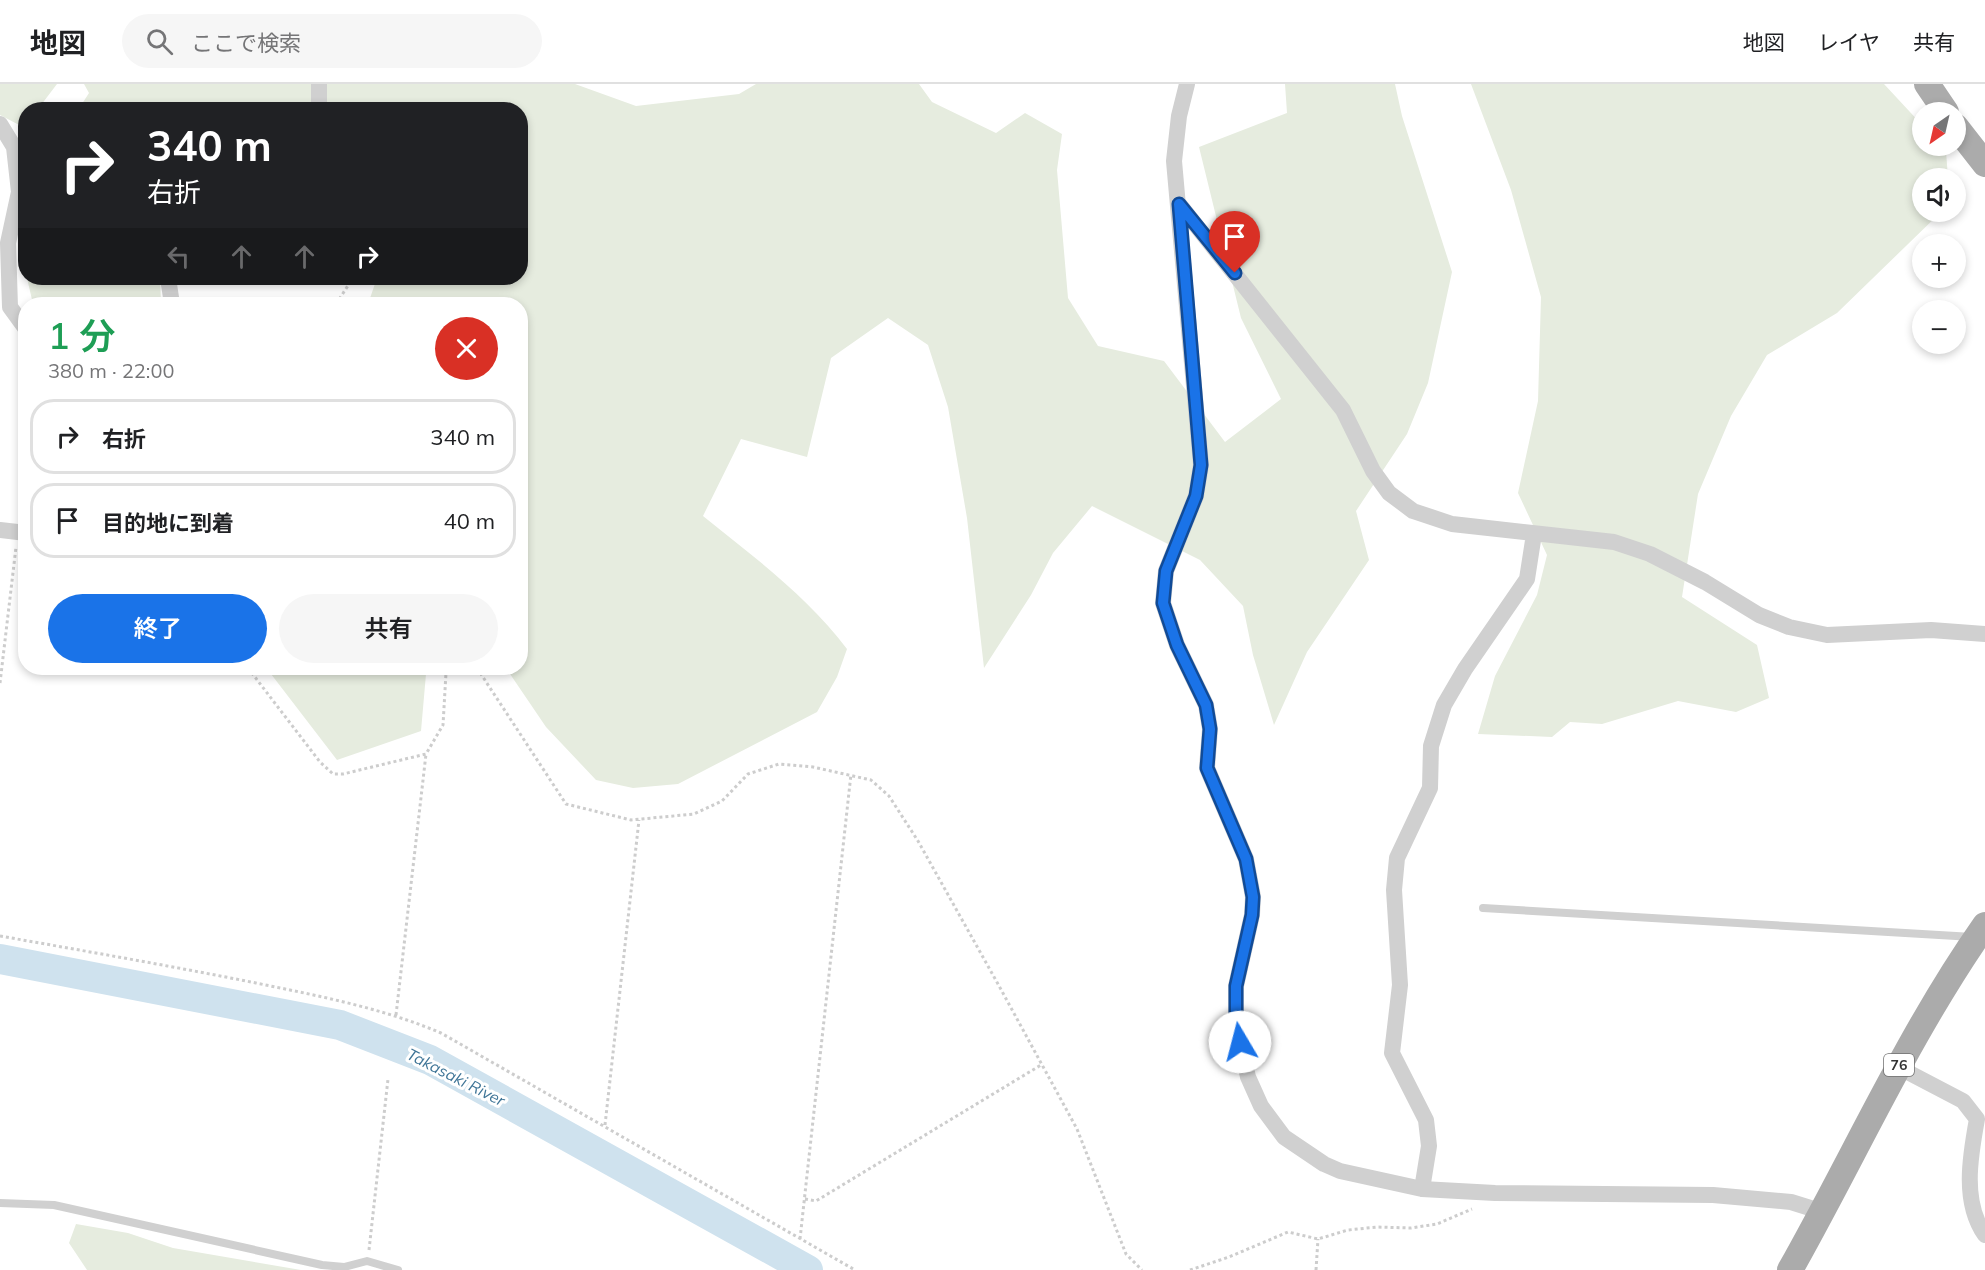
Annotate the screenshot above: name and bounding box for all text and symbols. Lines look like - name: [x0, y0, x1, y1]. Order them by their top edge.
- search box: [122, 14, 542, 68]
- text: 地図: [30, 25, 86, 60]
- icon: search: [143, 25, 176, 58]
- text: ここで検索: [191, 29, 301, 57]
- text: 地図: [1743, 29, 1785, 55]
- text: レイヤ: [1818, 29, 1880, 55]
- text: 共有: [1913, 29, 1955, 55]
- north arrow: [1912, 102, 1966, 156]
- map controls: [1912, 102, 1966, 354]
- text: 340 m: [147, 119, 272, 172]
- icon: right: [48, 126, 126, 204]
- button: sound: [1912, 168, 1966, 222]
- text: 右折: [147, 175, 201, 209]
- pin: [1209, 211, 1260, 273]
- icon: arrive: [1218, 220, 1251, 253]
- button: +: [1912, 234, 1966, 288]
- icon: left: [162, 240, 195, 273]
- icon: ahead: [225, 240, 258, 273]
- icon: ahead: [288, 240, 321, 273]
- icon: right: [351, 240, 384, 273]
- button: −: [1912, 300, 1966, 354]
- text: 1 分: [48, 313, 115, 358]
- button: close: [435, 317, 498, 380]
- text: 380 m · 22:00: [48, 358, 174, 383]
- icon: right: [51, 420, 84, 453]
- text: 340 m: [430, 423, 495, 451]
- text: 右折: [102, 425, 146, 453]
- icon: arrive: [51, 504, 84, 537]
- text: 40 m: [444, 507, 495, 535]
- text: 目的地に到着: [102, 509, 234, 537]
- button: 終了: [48, 594, 267, 663]
- button: 共有: [279, 594, 498, 663]
- position arrow: [1208, 1010, 1272, 1074]
- water label: Takasaki River: [404, 1044, 509, 1111]
- road number: 76: [1884, 1054, 1914, 1076]

